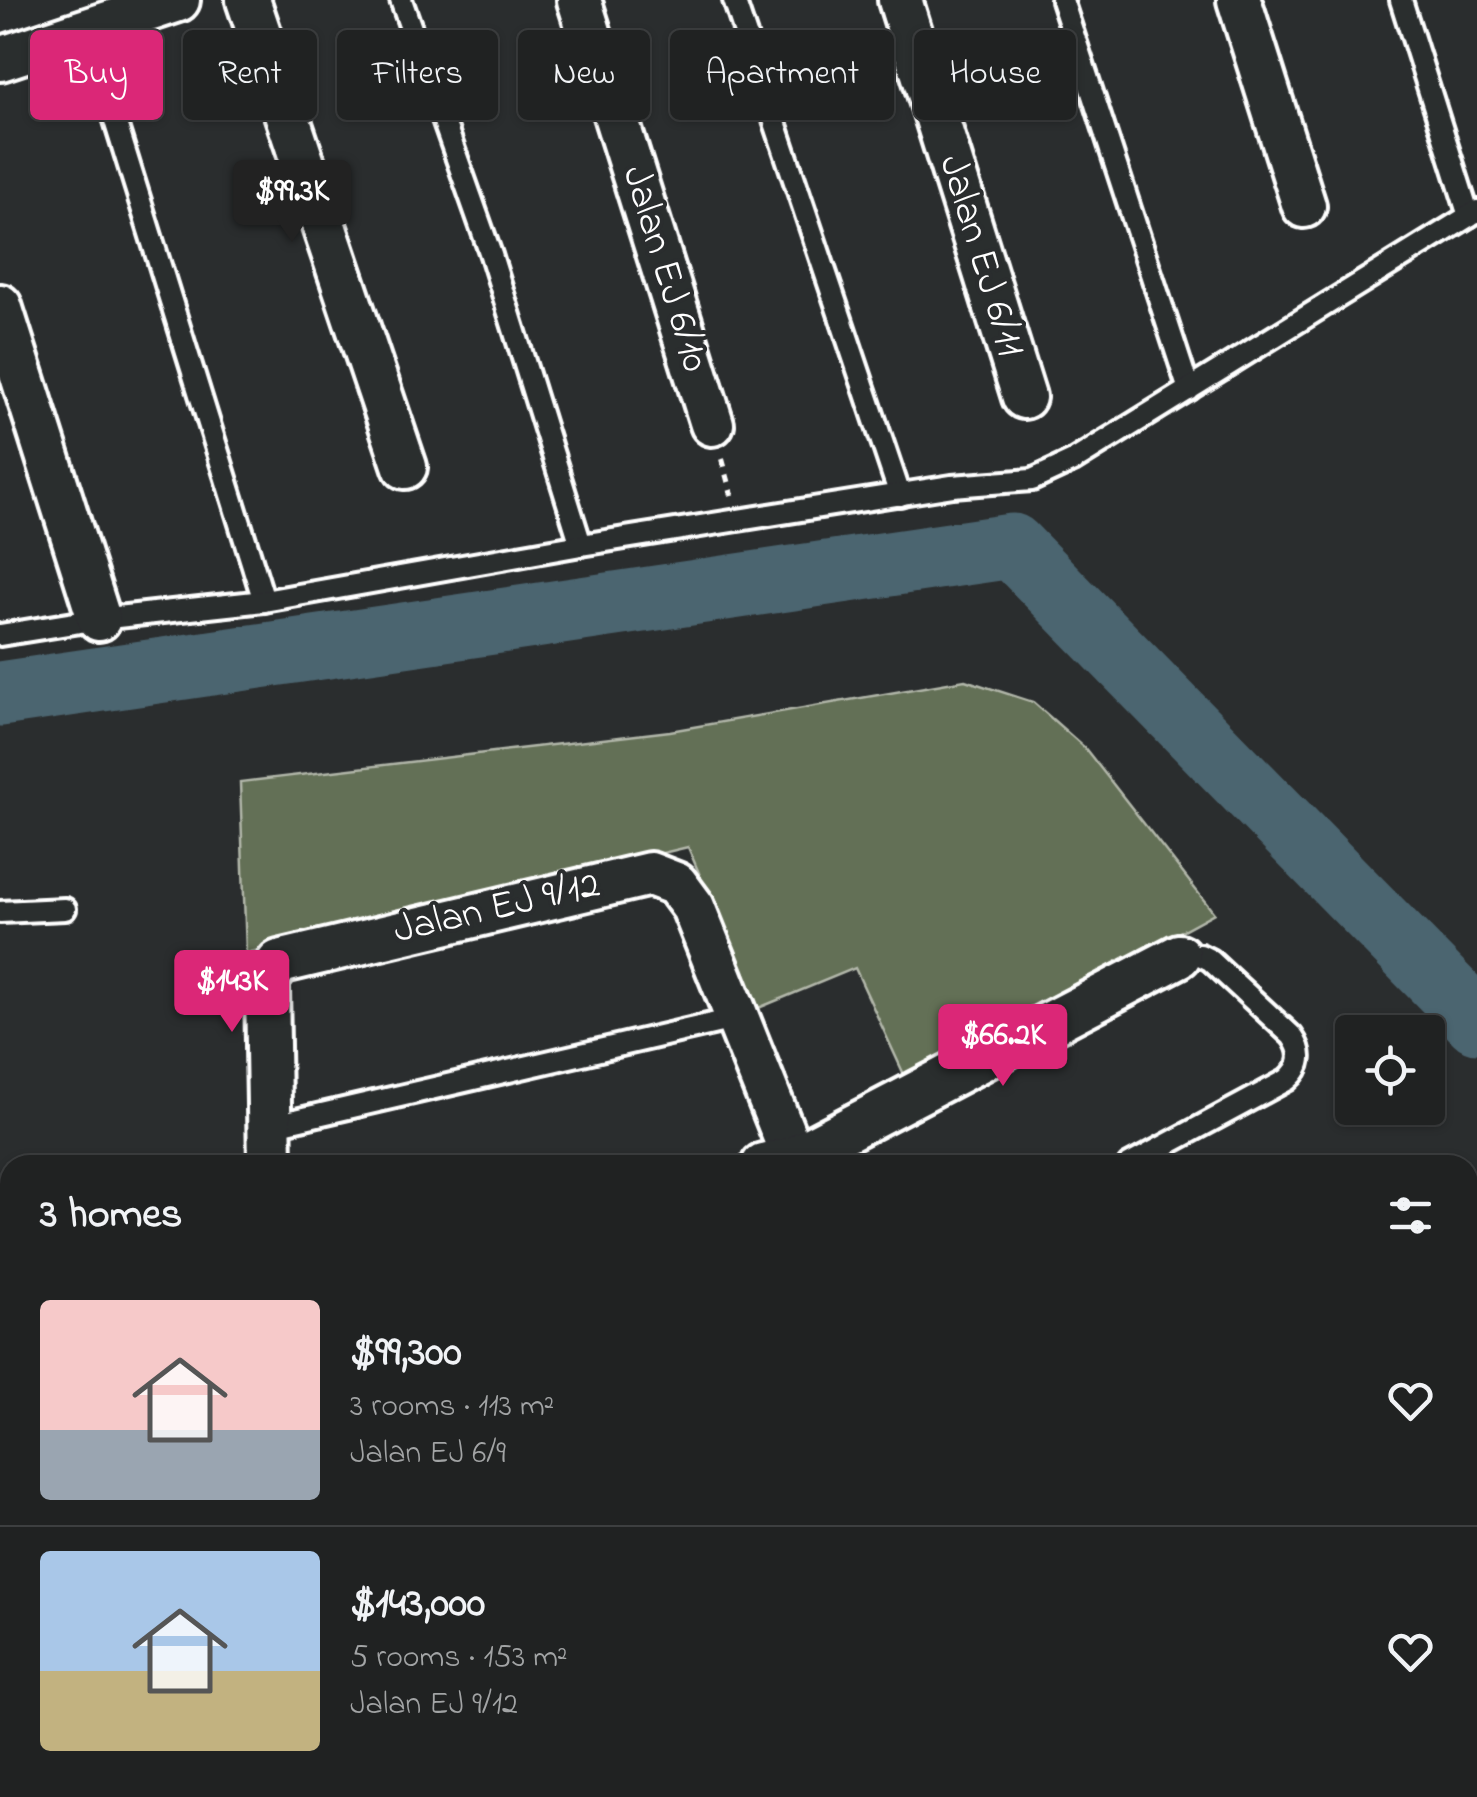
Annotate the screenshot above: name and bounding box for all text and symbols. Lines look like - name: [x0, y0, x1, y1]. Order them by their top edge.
- chip: Buy: [30, 30, 163, 120]
- chip: Rent: [183, 30, 317, 120]
- chip: Filters: [337, 30, 498, 120]
- chip: New: [518, 30, 650, 120]
- chip: Apartment: [670, 30, 894, 120]
- chip: House: [914, 30, 1076, 120]
- street label: Jalan EJ 6/11: [921, 148, 1039, 364]
- street label: Jalan EJ 6/10: [605, 159, 723, 379]
- pin: $99.3K: [211, 160, 373, 245]
- text: $99.3K: [255, 169, 329, 216]
- street label: Jalan EJ 9/12: [388, 857, 606, 961]
- pin: $143K: [162, 950, 302, 1035]
- text: $143K: [196, 959, 268, 1006]
- pin: $66.2K: [922, 1004, 1084, 1089]
- text: $66.2K: [960, 1013, 1046, 1060]
- map controls: [1335, 1015, 1445, 1125]
- button: locate: [1335, 1015, 1445, 1125]
- text: 3 homes: [40, 1185, 182, 1246]
- icon: filters: [1383, 1188, 1438, 1243]
- text: $99,300: [350, 1323, 462, 1384]
- icon: home: [120, 1340, 240, 1460]
- icon: heart: [1383, 1373, 1438, 1428]
- text: 3 rooms · 113 m²: [350, 1384, 554, 1431]
- text: Jalan EJ 6/9: [350, 1431, 506, 1478]
- text: $143,000: [350, 1574, 485, 1635]
- icon: home: [120, 1591, 240, 1711]
- icon: heart: [1383, 1624, 1438, 1679]
- text: 5 rooms · 153 m²: [350, 1635, 567, 1682]
- text: Jalan EJ 9/12: [350, 1682, 518, 1729]

